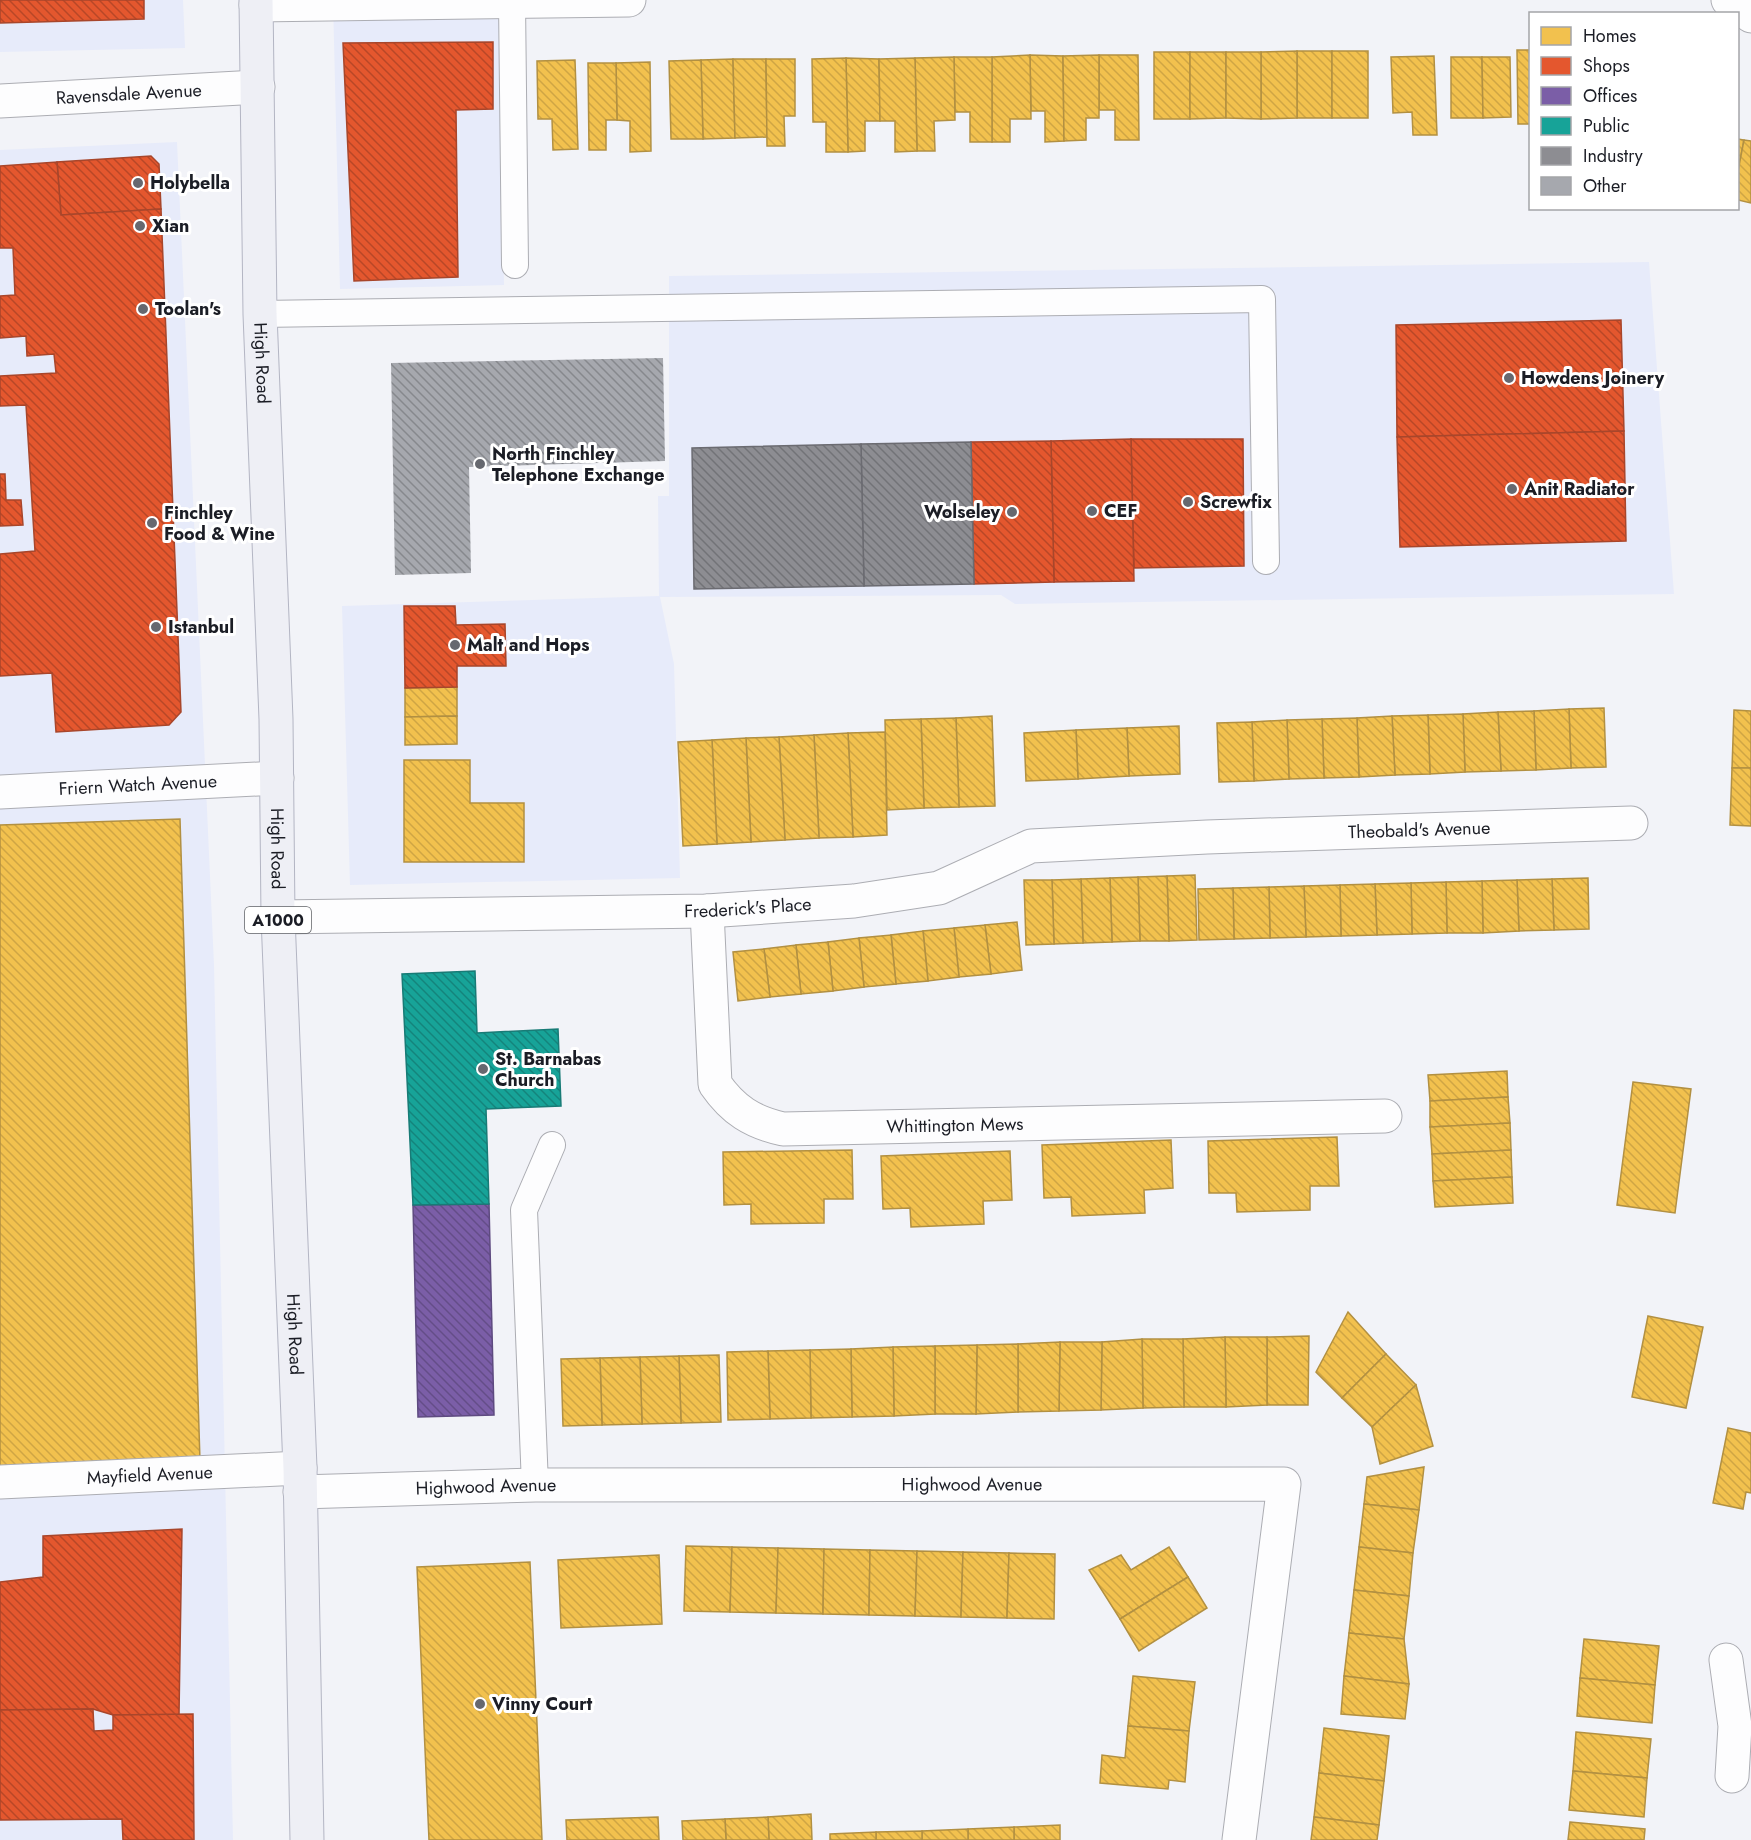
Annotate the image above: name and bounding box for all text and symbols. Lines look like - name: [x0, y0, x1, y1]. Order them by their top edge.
- legend: [1529, 12, 1739, 210]
- text: Homes: [1583, 23, 1636, 49]
- text: Shops: [1583, 53, 1630, 79]
- street label: Ravensdale Avenue: [55, 77, 203, 111]
- text: Offices: [1583, 83, 1637, 109]
- text: Public: [1583, 113, 1630, 139]
- text: Industry: [1583, 143, 1643, 169]
- place label: Holybella: [150, 170, 230, 196]
- text: Other: [1583, 173, 1627, 199]
- marker: Holybella: [131, 176, 145, 190]
- place label: Xian: [152, 213, 189, 239]
- marker: Xian: [133, 219, 147, 233]
- place label: Toolan's: [155, 296, 221, 322]
- marker: Toolan's: [136, 302, 150, 316]
- street label: High Road: [247, 322, 277, 404]
- place label: Howdens Joinery: [1521, 365, 1665, 391]
- marker: Howdens Joinery: [1502, 371, 1516, 385]
- place label: North Finchley Telephone Exchange: [492, 441, 664, 488]
- marker: North Finchley Telephone Exchange: [473, 457, 487, 471]
- place label: Anit Radiator: [1523, 476, 1635, 502]
- marker: Anit Radiator: [1505, 482, 1519, 496]
- place label: Screwfix: [1200, 489, 1272, 515]
- marker: Screwfix: [1181, 495, 1195, 509]
- place label: CEF: [1104, 498, 1137, 524]
- place label: Wolseley: [924, 499, 1001, 525]
- place label: Finchley Food & Wine: [164, 500, 275, 547]
- marker: CEF: [1085, 504, 1099, 518]
- marker: Wolseley: [1005, 505, 1019, 519]
- marker: Finchley Food & Wine: [145, 516, 159, 530]
- place label: Istanbul: [168, 614, 234, 640]
- marker: Istanbul: [149, 620, 163, 634]
- place label: Malt and Hops: [467, 632, 589, 658]
- marker: Malt and Hops: [448, 638, 462, 652]
- street label: Friern Watch Avenue: [58, 768, 218, 802]
- street label: High Road: [264, 808, 291, 890]
- street label: Theobald's Avenue: [1348, 815, 1491, 845]
- street label: Frederick's Place: [684, 891, 812, 924]
- road number: A1000: [245, 907, 311, 933]
- place label: St. Barnabas Church: [495, 1046, 601, 1093]
- marker: St. Barnabas Church: [476, 1062, 490, 1076]
- street label: Whittington Mews: [886, 1111, 1024, 1140]
- street label: High Road: [280, 1293, 309, 1376]
- street label: Mayfield Avenue: [86, 1459, 213, 1491]
- street label: Highwood Avenue: [902, 1471, 1042, 1498]
- street label: Highwood Avenue: [415, 1472, 556, 1502]
- place label: Vinny Court: [491, 1691, 593, 1717]
- marker: Vinny Court: [473, 1697, 487, 1711]

